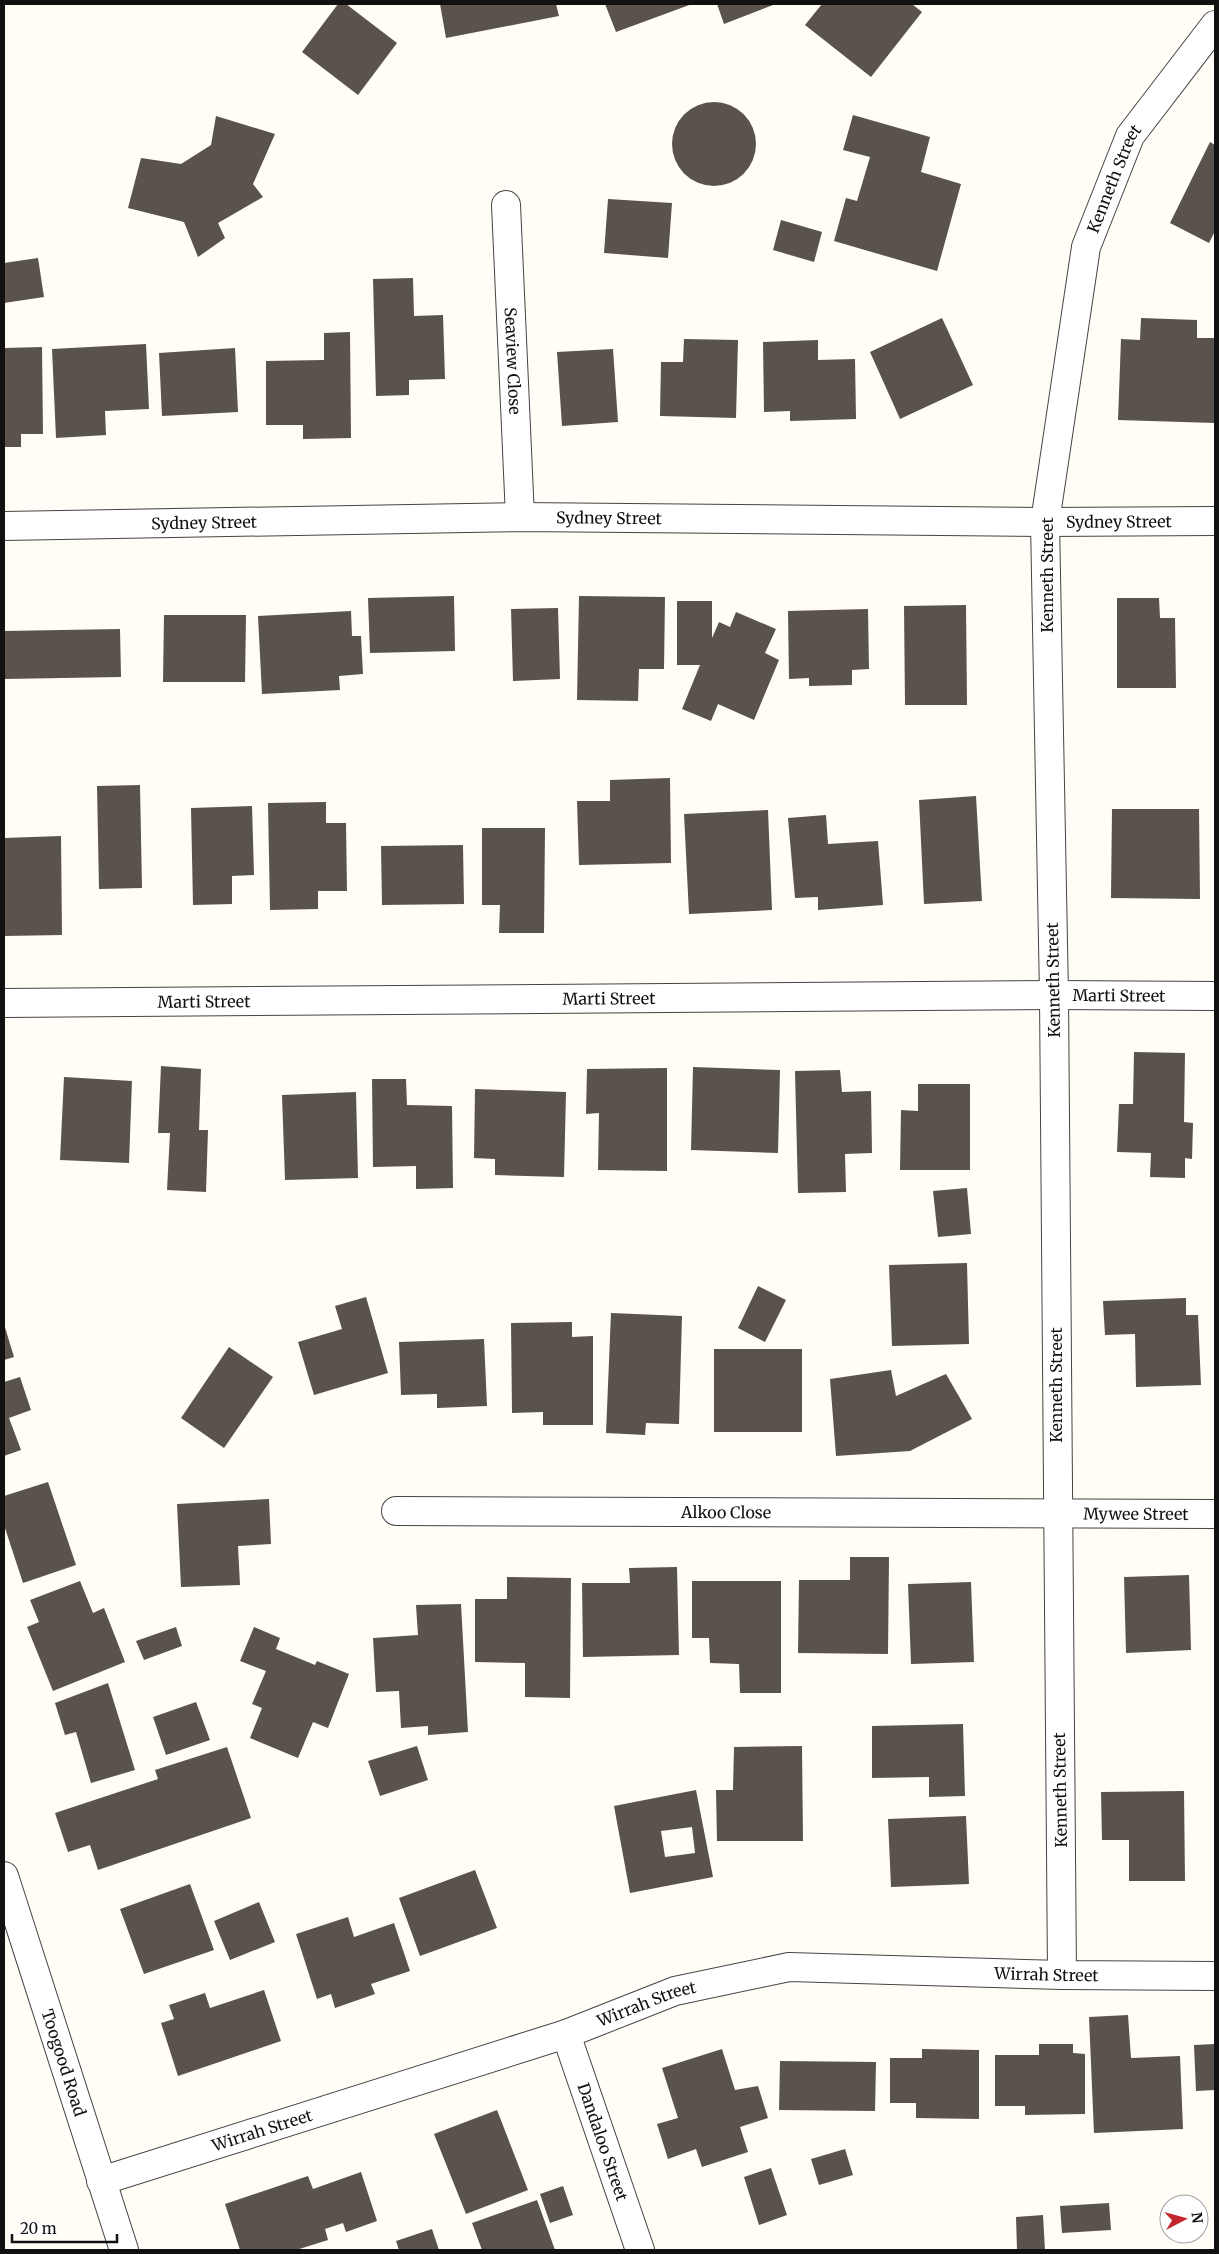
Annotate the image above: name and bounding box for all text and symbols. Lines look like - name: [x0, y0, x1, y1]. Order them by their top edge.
- street label: Kenneth Street: [1083, 120, 1146, 236]
- street label: Seaview Close: [501, 307, 525, 415]
- street label: Sydney Street: [556, 507, 663, 528]
- street label: Sydney Street: [1066, 511, 1173, 532]
- street label: Sydney Street: [151, 512, 258, 533]
- street label: Kenneth Street: [1037, 517, 1057, 633]
- street label: Kenneth Street: [1042, 921, 1064, 1038]
- street label: Marti Street: [1072, 985, 1166, 1006]
- street label: Marti Street: [562, 988, 656, 1009]
- street label: Marti Street: [157, 991, 251, 1012]
- street label: Kenneth Street: [1046, 1327, 1066, 1443]
- street label: Alkoo Close: [680, 1502, 771, 1522]
- street label: Mywee Street: [1083, 1504, 1189, 1524]
- street label: Kenneth Street: [1049, 1731, 1071, 1848]
- street label: Wirrah Street: [993, 1963, 1099, 1985]
- street label: Wirrah Street: [593, 1977, 699, 2031]
- street label: Toogood Road: [37, 2007, 90, 2119]
- street label: Dandaloo Street: [573, 2080, 633, 2204]
- street label: Wirrah Street: [209, 2105, 316, 2156]
- north arrow: [1159, 2194, 1209, 2244]
- text: N: [1187, 2211, 1206, 2224]
- scale bar: [12, 2212, 118, 2244]
- text: 20 m: [20, 2219, 57, 2238]

